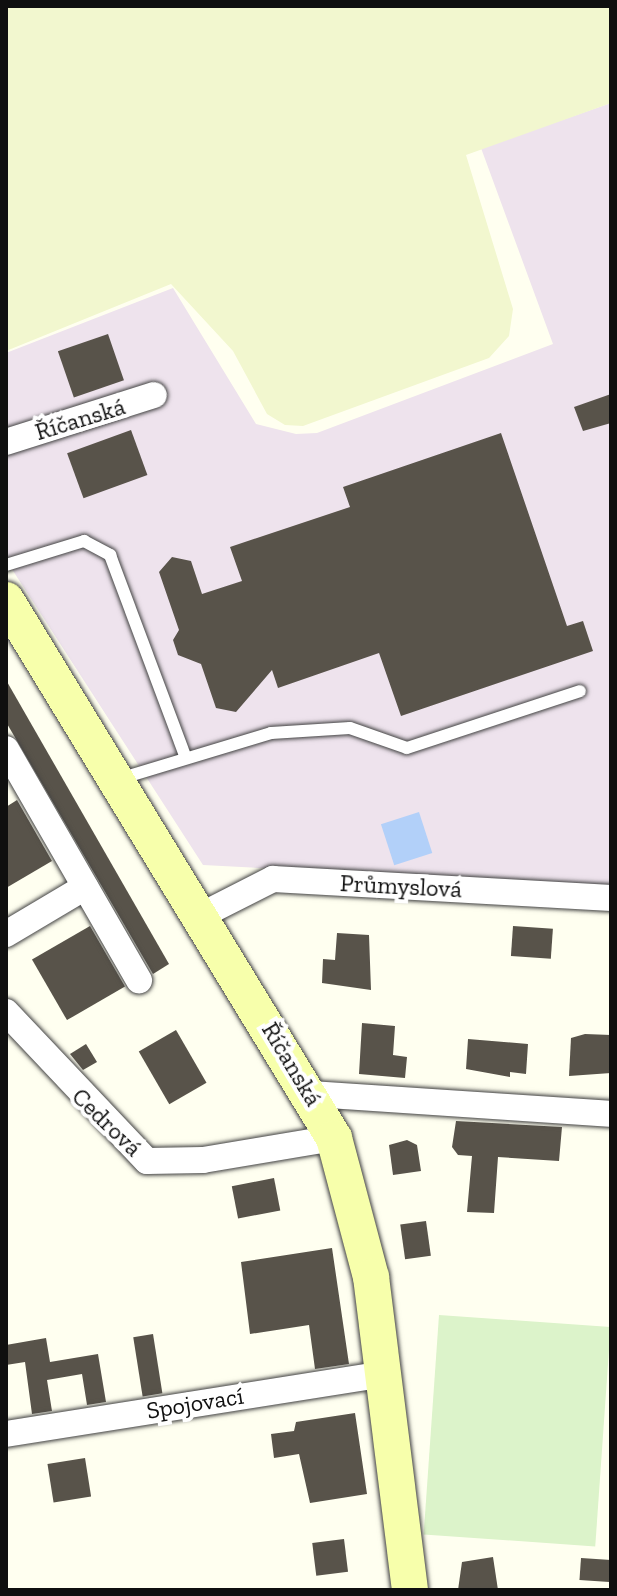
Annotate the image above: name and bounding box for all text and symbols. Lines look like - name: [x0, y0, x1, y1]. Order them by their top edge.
- street label: Říčanská: [32, 392, 128, 446]
- street label: Průmyslová: [339, 868, 463, 904]
- street label: Říčanská: [256, 1017, 328, 1111]
- street label: Cedrová: [66, 1082, 148, 1162]
- street label: Spojovací: [144, 1381, 246, 1425]

